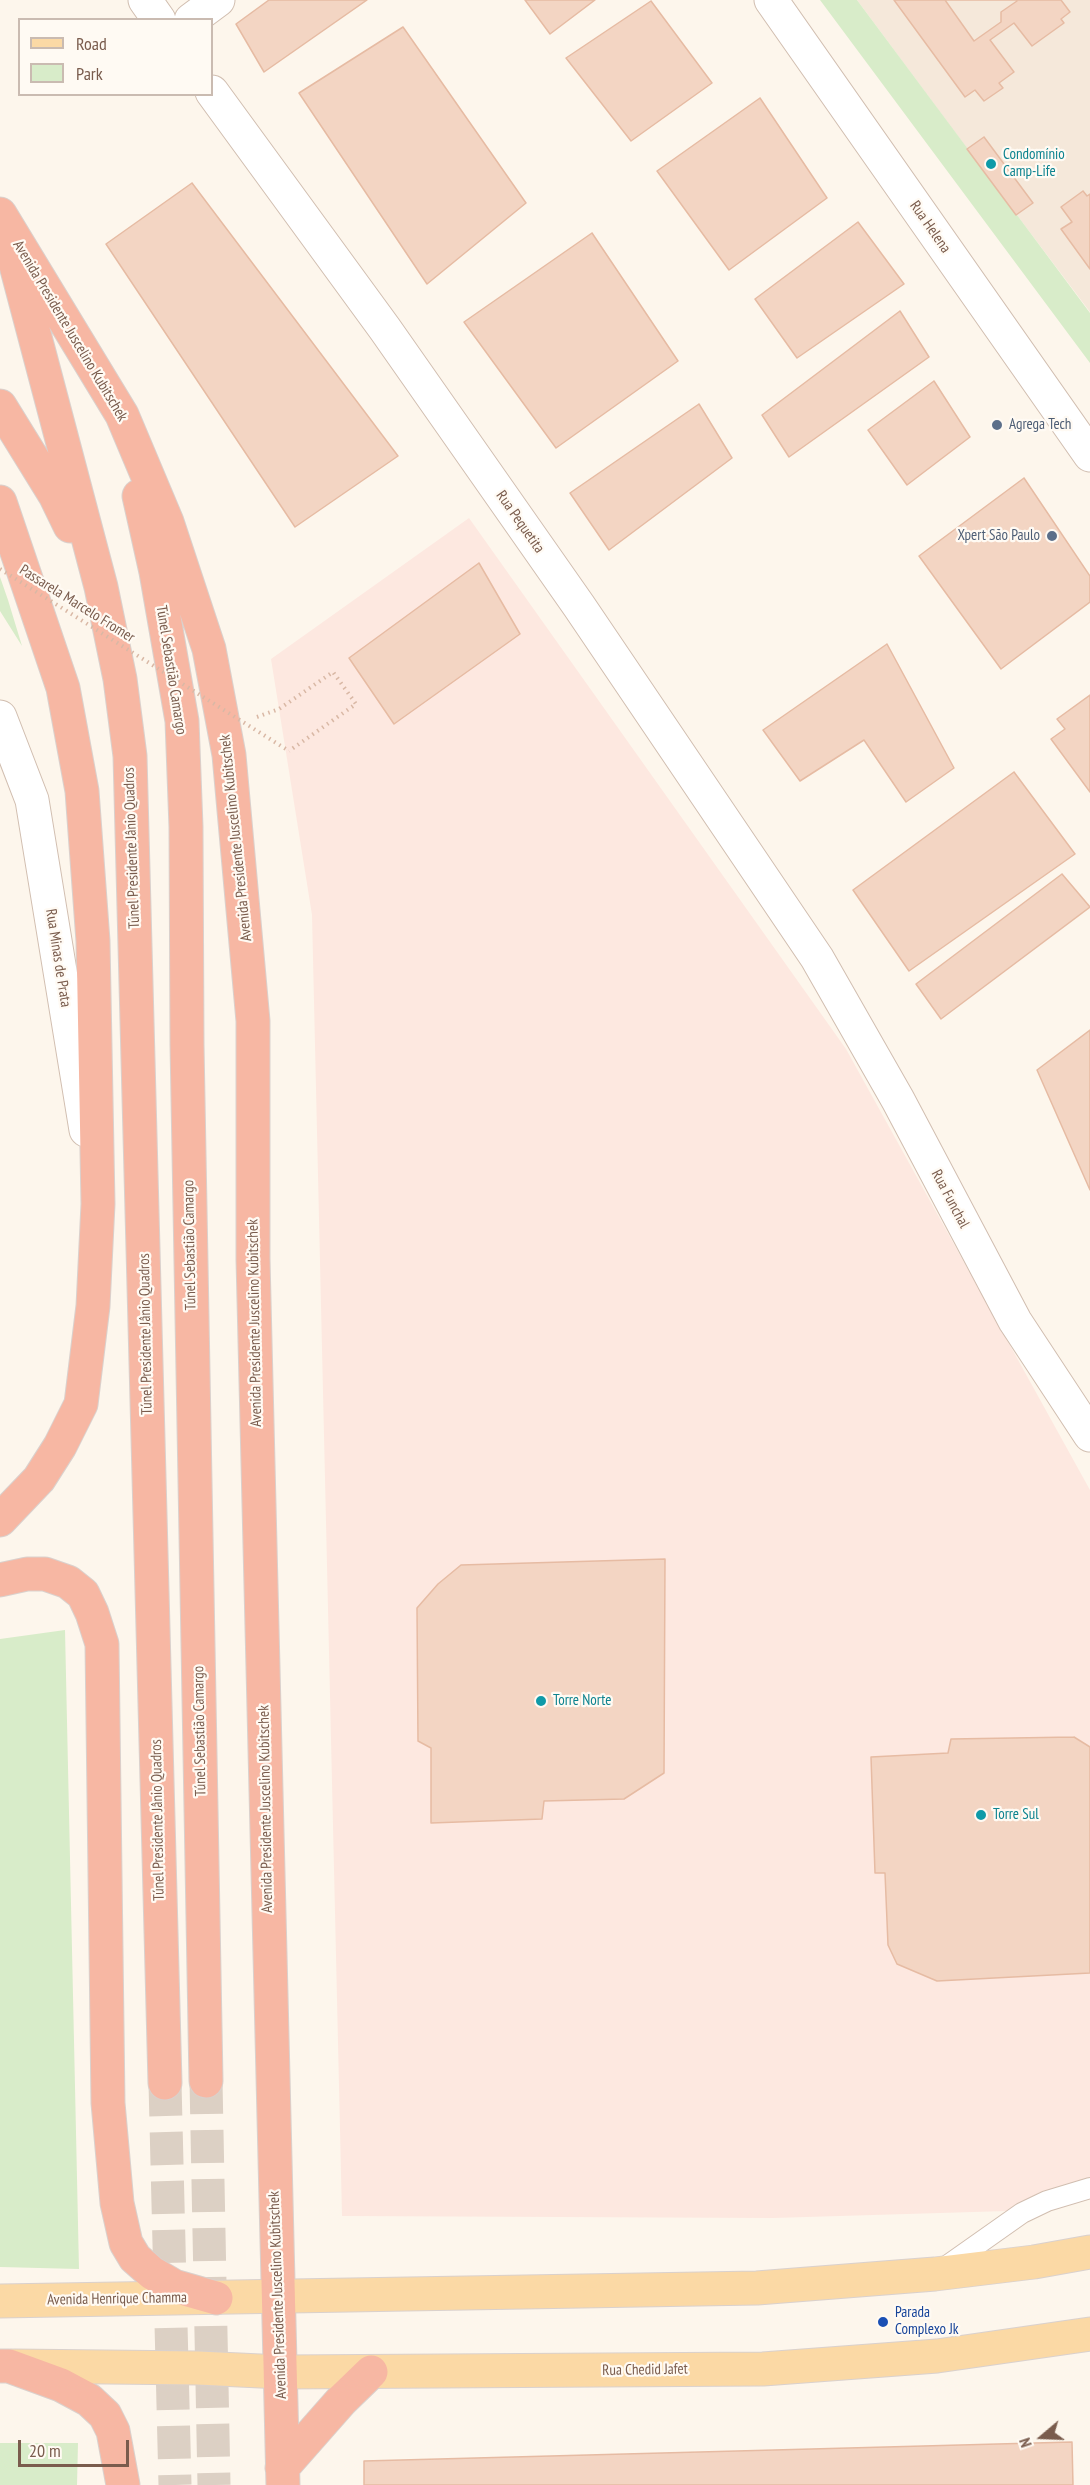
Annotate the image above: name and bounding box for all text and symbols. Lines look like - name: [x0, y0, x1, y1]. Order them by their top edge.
- legend: [18, 18, 213, 96]
- text: Road: [76, 32, 107, 55]
- text: Park: [76, 62, 103, 85]
- place label: Condomínio Camp-Life: [1003, 146, 1065, 181]
- marker: Condomínio Camp-Life: [984, 157, 998, 171]
- street label: Rua Helena: [906, 198, 954, 256]
- street label: Avenida Presidente Juscelino Kubitschek: [9, 237, 131, 425]
- place label: Agrega Tech: [1009, 416, 1071, 434]
- marker: Agrega Tech: [990, 418, 1004, 432]
- street label: Rua Pequetita: [492, 487, 548, 557]
- place label: Xpert São Paulo: [957, 527, 1040, 545]
- marker: Xpert São Paulo: [1045, 529, 1059, 543]
- street label: Passarela Marcelo Fromer: [16, 561, 138, 647]
- street label: Túnel Sebastião Camargo: [152, 604, 190, 736]
- street label: Avenida Presidente Juscelino Kubitschek: [216, 734, 256, 942]
- street label: Túnel Presidente Jânio Quadros: [120, 767, 144, 929]
- street label: Rua Minas de Prata: [41, 908, 75, 1008]
- street label: Rua Funchal: [927, 1167, 973, 1231]
- street label: Túnel Sebastião Camargo: [180, 1180, 200, 1310]
- street label: Avenida Presidente Juscelino Kubitschek: [244, 1219, 266, 1427]
- street label: Túnel Presidente Jânio Quadros: [136, 1253, 156, 1415]
- street label: Túnel Sebastião Camargo: [190, 1666, 210, 1796]
- place label: Torre Norte: [553, 1692, 611, 1710]
- marker: Torre Norte: [534, 1694, 548, 1708]
- street label: Avenida Presidente Juscelino Kubitschek: [255, 1705, 277, 1913]
- street label: Túnel Presidente Jânio Quadros: [148, 1739, 168, 1901]
- place label: Torre Sul: [993, 1806, 1039, 1824]
- marker: Torre Sul: [974, 1808, 988, 1822]
- street label: Avenida Presidente Juscelino Kubitschek: [265, 2191, 291, 2399]
- street label: Avenida Henrique Chamma: [47, 2289, 187, 2309]
- place label: Parada Complexo Jk: [895, 2304, 959, 2339]
- marker: Parada Complexo Jk: [876, 2315, 890, 2329]
- street label: Rua Chedid Jafet: [602, 2360, 688, 2380]
- north arrow: [1012, 2407, 1072, 2467]
- scale bar: [21, 2428, 132, 2466]
- text: N: [1014, 2436, 1036, 2450]
- text: 20 m: [29, 2439, 61, 2462]

